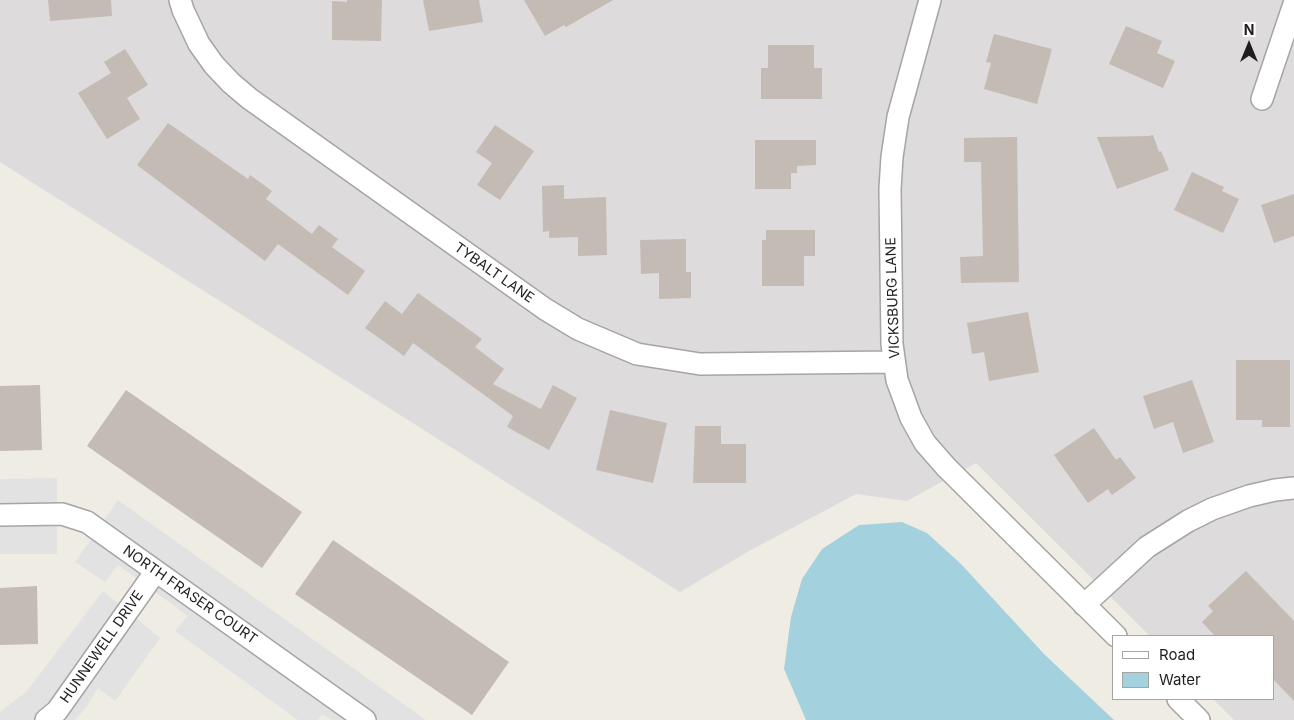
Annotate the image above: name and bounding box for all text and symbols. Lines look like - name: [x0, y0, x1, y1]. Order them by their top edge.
- north arrow: [1224, 20, 1274, 70]
- text: N: [1244, 21, 1254, 38]
- street label: VICKSBURG LANE: [882, 237, 904, 359]
- street label: TYBALT LANE: [451, 239, 537, 307]
- street label: NORTH FRASER COURT: [120, 542, 260, 648]
- street label: HUNNEWELL DRIVE: [57, 588, 147, 706]
- legend: [1112, 635, 1274, 700]
- text: Road: [1159, 645, 1195, 664]
- text: Water: [1159, 670, 1201, 689]

